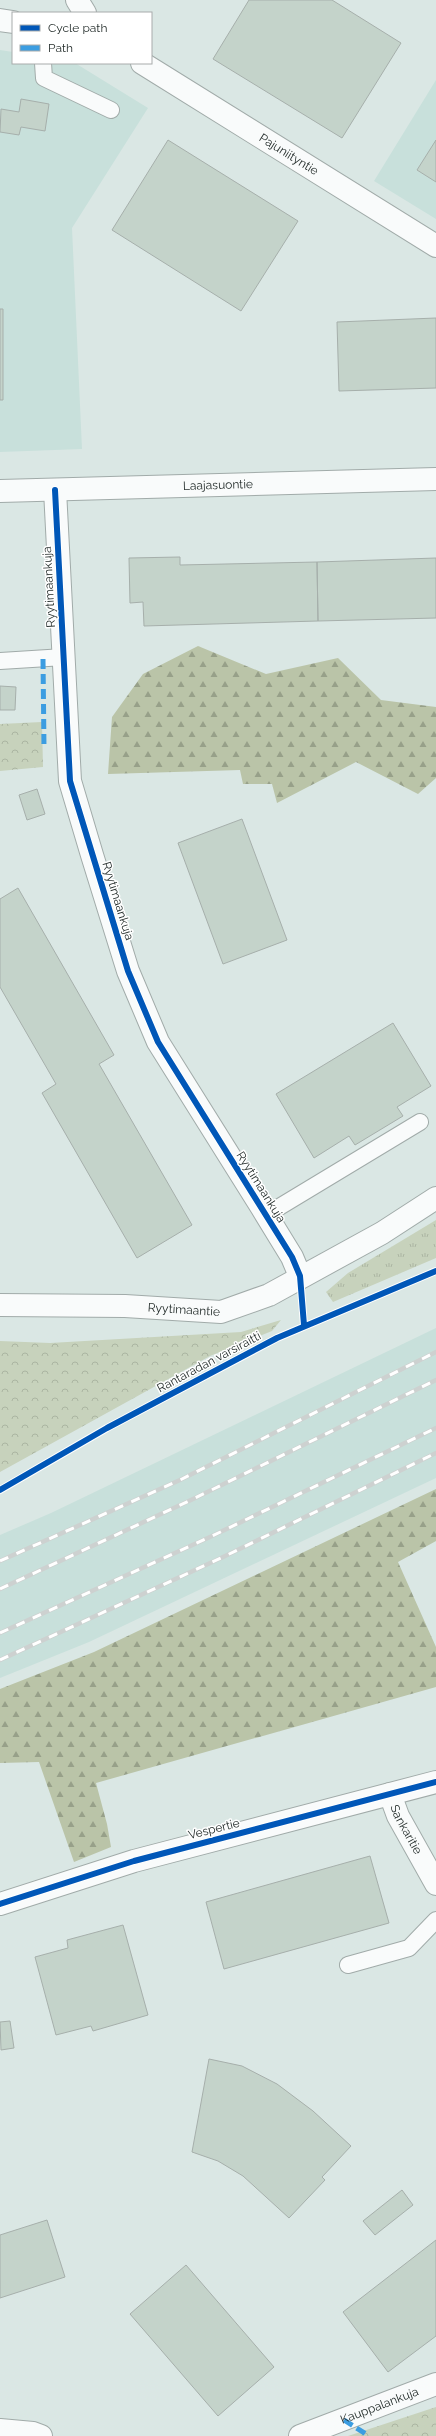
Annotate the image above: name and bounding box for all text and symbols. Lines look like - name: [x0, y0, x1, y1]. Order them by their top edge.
- legend: [12, 12, 152, 64]
- text: Cycle path: [48, 21, 107, 35]
- text: Path: [48, 41, 73, 55]
- street label: Pajuniityntie: [257, 131, 321, 178]
- street label: Laajasuontie: [183, 477, 253, 493]
- street label: Ryytimaankuja: [40, 546, 58, 628]
- street label: Ryytimaankuja: [99, 860, 137, 942]
- street label: Ryytimaankuja: [234, 1149, 288, 1225]
- street label: Ryytimaantie: [147, 1300, 220, 1319]
- street label: Rantaradan varsiraitti: [155, 1329, 263, 1395]
- street label: Sankaritie: [387, 1803, 425, 1857]
- street label: Vespertie: [187, 1816, 241, 1842]
- street label: Kauppalankuja: [338, 2384, 420, 2427]

